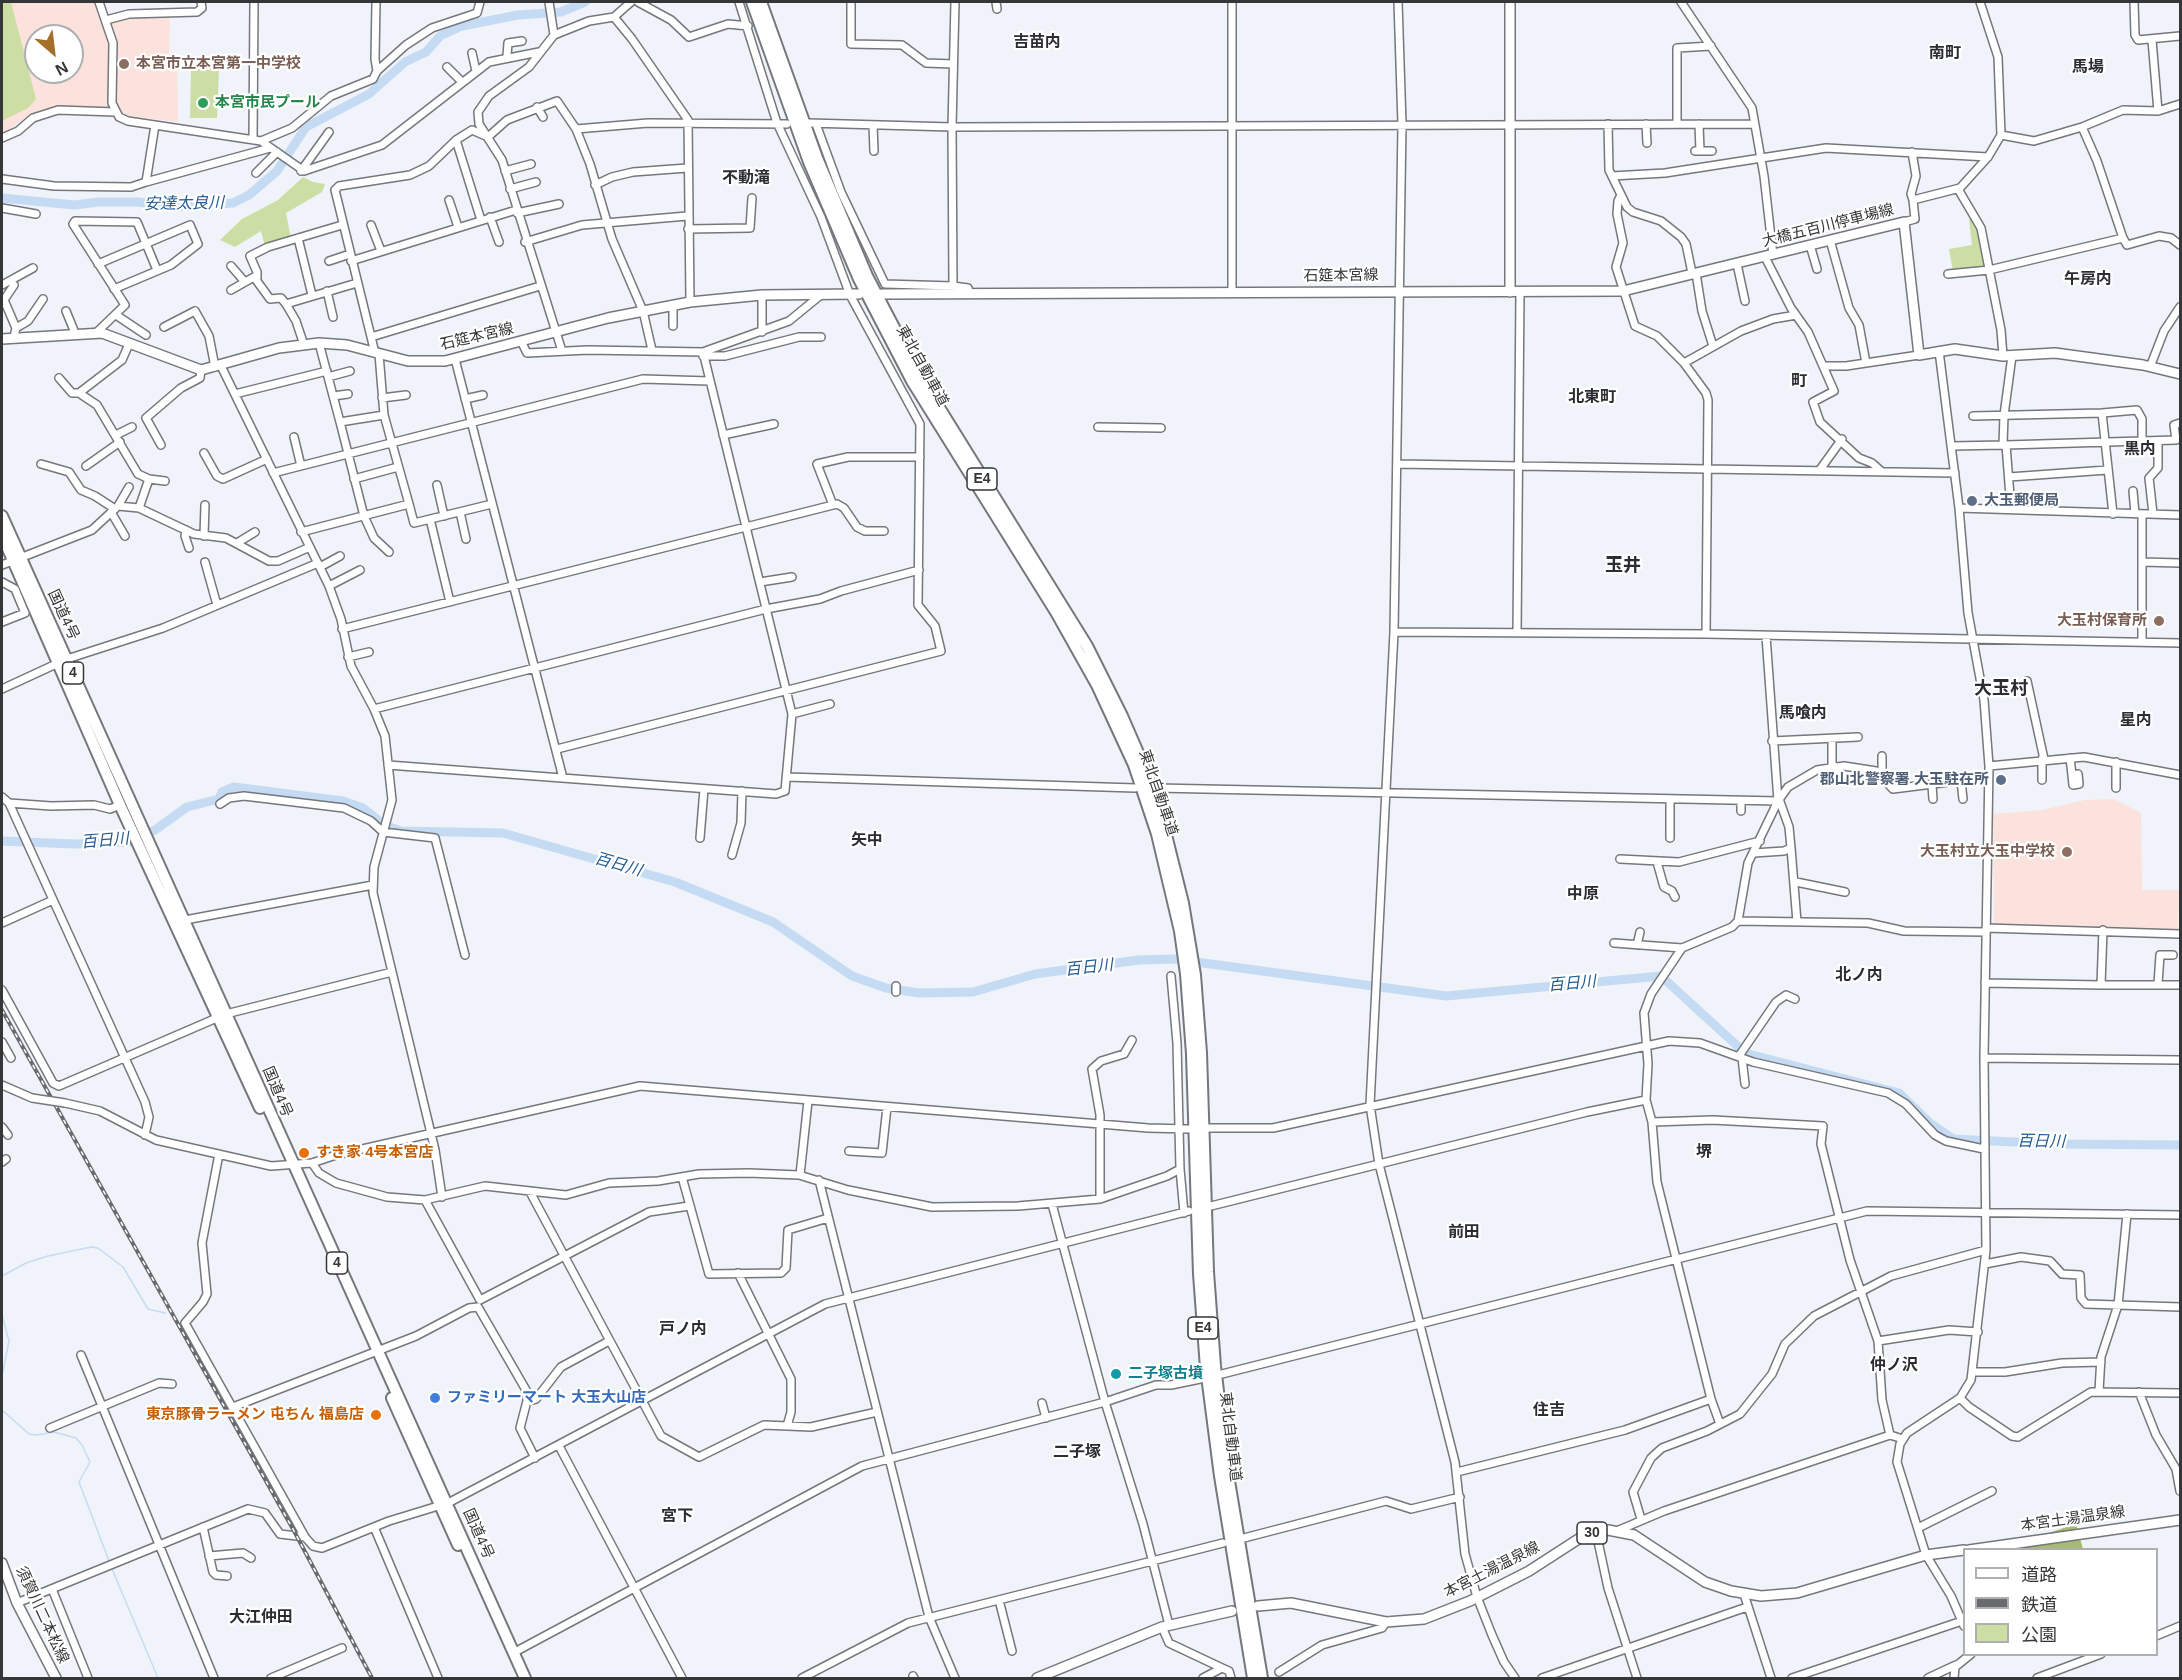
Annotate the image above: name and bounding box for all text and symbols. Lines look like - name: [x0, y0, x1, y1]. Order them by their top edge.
- north arrow: [24, 24, 84, 84]
- district label: 吉苗内: [1013, 33, 1061, 53]
- district label: 南町: [1929, 44, 1961, 64]
- place label: 本宮市立本宮第一中学校: [136, 55, 301, 73]
- marker: 本宮市立本宮第一中学校: [117, 57, 131, 71]
- text: N: [53, 58, 71, 79]
- district label: 馬場: [2072, 58, 2104, 78]
- place label: 本宮市民プール: [215, 94, 320, 112]
- marker: 本宮市民プール: [196, 96, 210, 110]
- district label: 不動滝: [722, 169, 770, 189]
- water label: 安達太良川: [144, 194, 224, 214]
- street label: 大橋五百川停車場線: [1760, 201, 1896, 251]
- street label: 石筵本宮線: [1303, 266, 1379, 286]
- district label: 午房内: [2064, 270, 2112, 290]
- street label: 石筵本宮線: [438, 320, 516, 354]
- street label: 東北自動車道: [892, 322, 952, 410]
- district label: 町: [1791, 372, 1807, 392]
- district label: 北東町: [1568, 388, 1616, 408]
- district label: 黒内: [2124, 440, 2156, 460]
- road number: E4: [967, 468, 997, 490]
- place label: 大玉郵便局: [1984, 492, 2059, 510]
- marker: 大玉郵便局: [1965, 494, 1979, 508]
- district label: 玉井: [1605, 555, 1641, 577]
- street label: 国道4号: [44, 587, 82, 643]
- place label: 大玉村保育所: [2057, 612, 2147, 630]
- marker: 大玉村保育所: [2152, 614, 2166, 628]
- road number: 4: [62, 662, 84, 684]
- district label: 大玉村: [1974, 678, 2028, 700]
- district label: 馬喰内: [1779, 704, 1827, 724]
- district label: 星内: [2120, 711, 2152, 731]
- street label: 東北自動車道: [1135, 748, 1181, 838]
- place label: 郡山北警察署 大玉駐在所: [1820, 771, 1989, 789]
- marker: 郡山北警察署 大玉駐在所: [1994, 773, 2008, 787]
- water label: 百日川: [80, 829, 130, 853]
- district label: 矢中: [851, 831, 883, 851]
- place label: 大玉村立大玉中学校: [1920, 843, 2055, 861]
- marker: 大玉村立大玉中学校: [2060, 845, 2074, 859]
- water label: 百日川: [592, 849, 644, 881]
- district label: 中原: [1567, 885, 1599, 905]
- water label: 百日川: [1064, 956, 1114, 980]
- district label: 北ノ内: [1835, 966, 1883, 986]
- water label: 百日川: [1547, 972, 1597, 996]
- street label: 国道4号: [258, 1064, 296, 1120]
- water label: 百日川: [2017, 1132, 2065, 1152]
- district label: 堺: [1696, 1143, 1712, 1163]
- place label: すき家 4号本宮店: [316, 1144, 434, 1162]
- marker: すき家 4号本宮店: [297, 1146, 311, 1160]
- district label: 前田: [1448, 1223, 1480, 1243]
- road number: 4: [326, 1252, 348, 1274]
- road number: E4: [1188, 1317, 1218, 1339]
- district label: 戸ノ内: [659, 1320, 707, 1340]
- district label: 仲ノ沢: [1870, 1356, 1918, 1376]
- place label: 二子塚古墳: [1128, 1365, 1203, 1383]
- marker: 二子塚古墳: [1109, 1367, 1123, 1381]
- place label: ファミリーマート 大玉大山店: [447, 1389, 646, 1407]
- marker: ファミリーマート 大玉大山店: [428, 1391, 442, 1405]
- street label: 東北自動車道: [1216, 1391, 1244, 1483]
- district label: 住吉: [1533, 1401, 1565, 1421]
- place label: 東京豚骨ラーメン 屯ちん 福島店: [146, 1406, 364, 1424]
- marker: 東京豚骨ラーメン 屯ちん 福島店: [369, 1408, 383, 1422]
- district label: 二子塚: [1053, 1443, 1101, 1463]
- street label: 本宮土湯温泉線: [2020, 1503, 2126, 1535]
- street label: 国道4号: [459, 1506, 497, 1562]
- district label: 宮下: [661, 1507, 693, 1527]
- road number: 30: [1577, 1522, 1607, 1544]
- street label: 本宮土湯温泉線: [1441, 1538, 1543, 1602]
- legend: [1963, 1548, 2158, 1656]
- street label: 須賀川二本松線: [12, 1564, 72, 1666]
- text: 道路: [2021, 1565, 2057, 1585]
- text: 鉄道: [2021, 1595, 2057, 1615]
- district label: 大江仲田: [229, 1608, 293, 1628]
- text: 公園: [2021, 1625, 2057, 1645]

